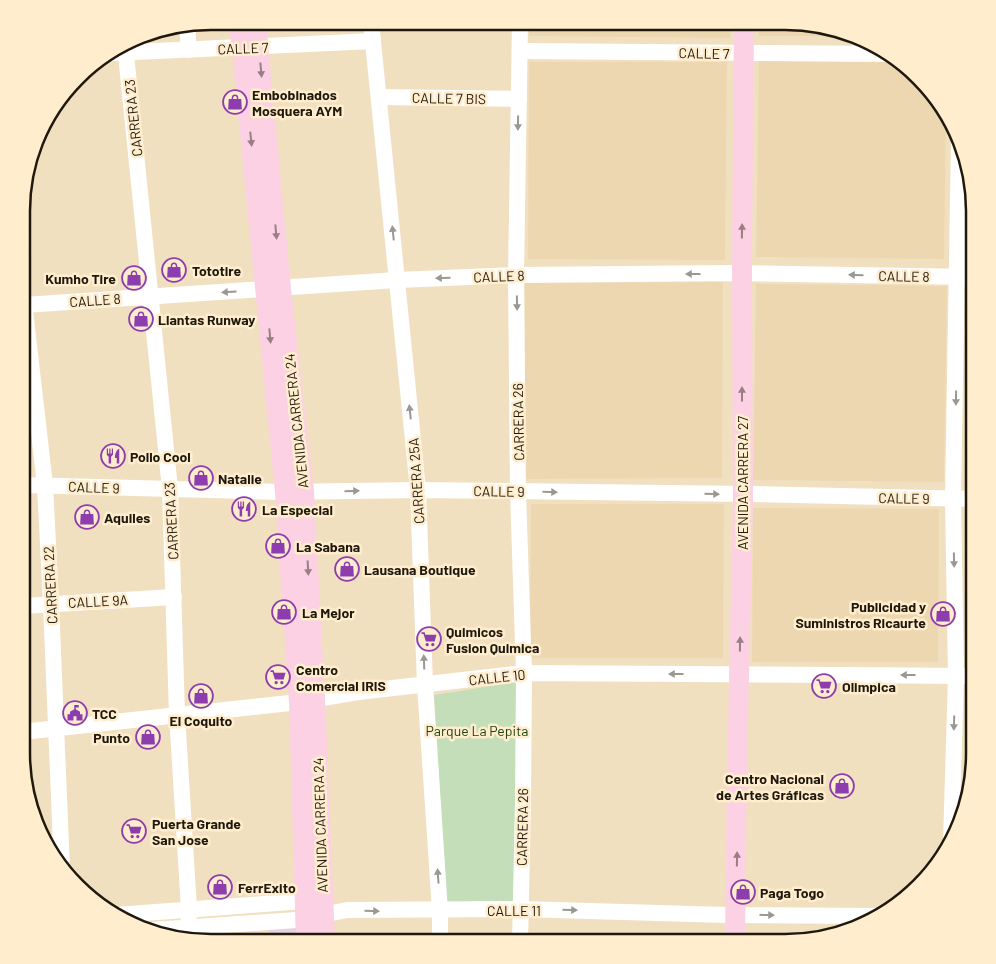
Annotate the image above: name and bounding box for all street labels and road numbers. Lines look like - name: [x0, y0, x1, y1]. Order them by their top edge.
- street label: CALLE 7: [217, 39, 269, 57]
- street label: CALLE 7: [678, 44, 730, 62]
- street label: CARRERA 23: [120, 79, 146, 157]
- street label: CALLE 7 BIS: [412, 89, 486, 107]
- street label: CALLE 8: [473, 267, 525, 285]
- street label: CALLE 8: [878, 267, 930, 285]
- street label: CALLE 8: [69, 290, 121, 310]
- street label: AVENIDA CARRERA 24: [280, 353, 312, 489]
- street label: CARRERA 26: [509, 383, 527, 461]
- street label: AVENIDA CARRERA 27: [734, 416, 751, 550]
- street label: CARRERA 25A: [404, 437, 427, 525]
- street label: CALLE 9: [68, 478, 120, 496]
- street label: CARRERA 23: [160, 482, 182, 560]
- street label: CALLE 9: [473, 482, 525, 500]
- street label: CALLE 9: [878, 489, 930, 507]
- street label: CARRERA 22: [39, 546, 61, 624]
- street label: CALLE 9A: [68, 591, 129, 611]
- street label: CALLE 10: [468, 666, 526, 688]
- street label: AVENIDA CARRERA 24: [309, 757, 331, 893]
- street label: CARRERA 26: [513, 788, 531, 866]
- street label: CALLE 11: [487, 902, 541, 919]

